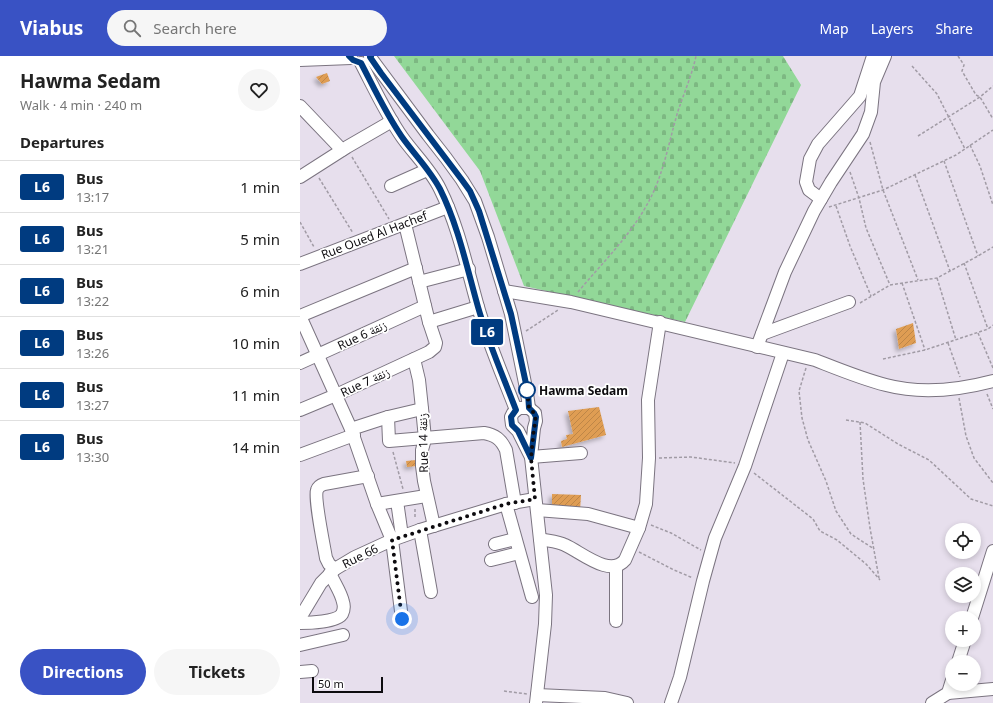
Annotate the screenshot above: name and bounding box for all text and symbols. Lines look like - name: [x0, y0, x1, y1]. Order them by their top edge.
- search box: [107, 10, 387, 46]
- text: Viabus: [20, 15, 83, 41]
- icon: search: [121, 17, 143, 39]
- text: Search here: [153, 18, 237, 38]
- text: Map: [820, 19, 849, 38]
- text: Layers: [871, 19, 913, 38]
- text: Share: [935, 19, 973, 38]
- text: Hawma Sedam: [20, 68, 161, 94]
- button: heart: [238, 69, 280, 111]
- text: Walk · 4 min · 240 m: [20, 96, 142, 114]
- text: Departures: [20, 132, 104, 152]
- text: Bus: [76, 168, 103, 188]
- text: L6: [34, 177, 50, 196]
- text: 1 min: [240, 177, 280, 197]
- text: 13:17: [76, 188, 109, 206]
- street label: Rue Oued Al Hachef: [318, 207, 430, 263]
- text: Bus: [76, 220, 103, 240]
- text: L6: [34, 229, 50, 248]
- text: 5 min: [240, 229, 280, 249]
- text: 13:21: [76, 240, 109, 258]
- text: Bus: [76, 272, 103, 292]
- text: L6: [34, 281, 50, 300]
- text: 6 min: [240, 281, 280, 301]
- text: 13:22: [76, 292, 109, 310]
- street label: Rue 6 زنقة: [334, 316, 390, 354]
- line badge: L6: [469, 319, 505, 345]
- text: L6: [479, 322, 495, 341]
- text: Bus: [76, 324, 103, 344]
- text: L6: [34, 333, 50, 352]
- text: 10 min: [232, 333, 280, 353]
- text: 13:26: [76, 344, 109, 362]
- street label: Rue 7 زنقة: [337, 363, 393, 401]
- text: Bus: [76, 376, 103, 396]
- marker: Hawma Sedam: [518, 381, 536, 399]
- place label: Hawma Sedam: [539, 382, 628, 399]
- text: L6: [34, 385, 50, 404]
- text: 11 min: [232, 385, 280, 405]
- text: 13:27: [76, 396, 109, 414]
- street label: Rue 14 زنقة: [414, 413, 432, 473]
- text: Bus: [76, 428, 103, 448]
- text: L6: [34, 437, 50, 456]
- text: 14 min: [232, 437, 280, 457]
- text: 13:30: [76, 448, 109, 466]
- map controls: [945, 523, 981, 691]
- button: locate: [945, 523, 981, 559]
- street label: Rue 66: [339, 540, 381, 572]
- button: layers: [945, 567, 981, 603]
- your location: [392, 609, 412, 629]
- button: +: [945, 611, 981, 647]
- button: Directions: [20, 649, 146, 695]
- button: Tickets: [154, 649, 280, 695]
- button: −: [945, 655, 981, 691]
- scale bar: [312, 675, 383, 694]
- text: 50 m: [318, 676, 344, 691]

